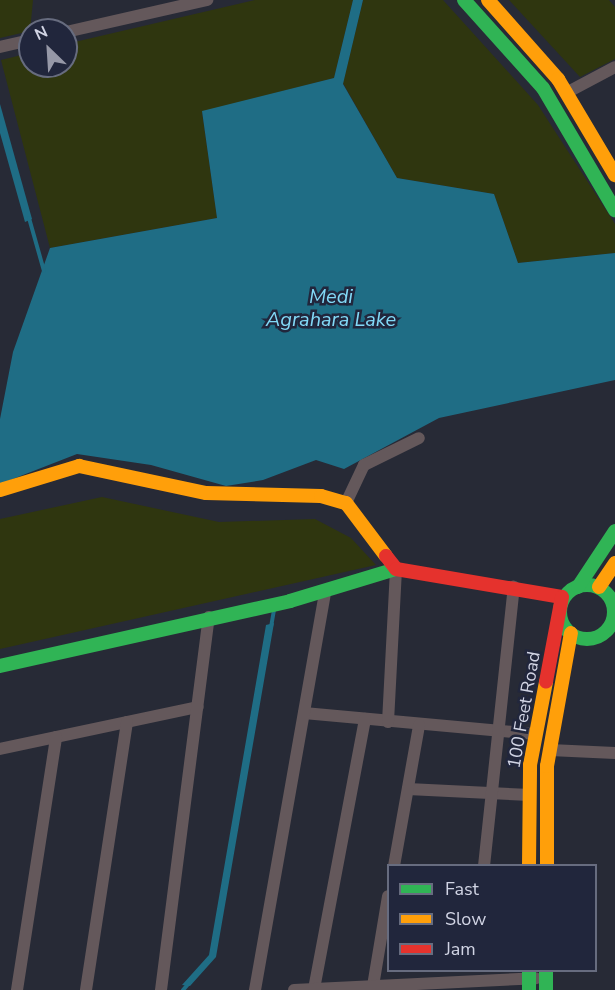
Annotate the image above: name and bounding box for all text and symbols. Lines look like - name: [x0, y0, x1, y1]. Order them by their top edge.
- north arrow: [18, 18, 78, 78]
- text: N: [31, 21, 51, 46]
- water label: Medi Agrahara Lake: [266, 284, 396, 331]
- street label: 100 Feet Road: [503, 650, 545, 770]
- legend: [387, 864, 597, 972]
- text: Fast: [445, 877, 479, 901]
- text: Slow: [445, 907, 486, 931]
- text: Jam: [445, 937, 476, 961]

